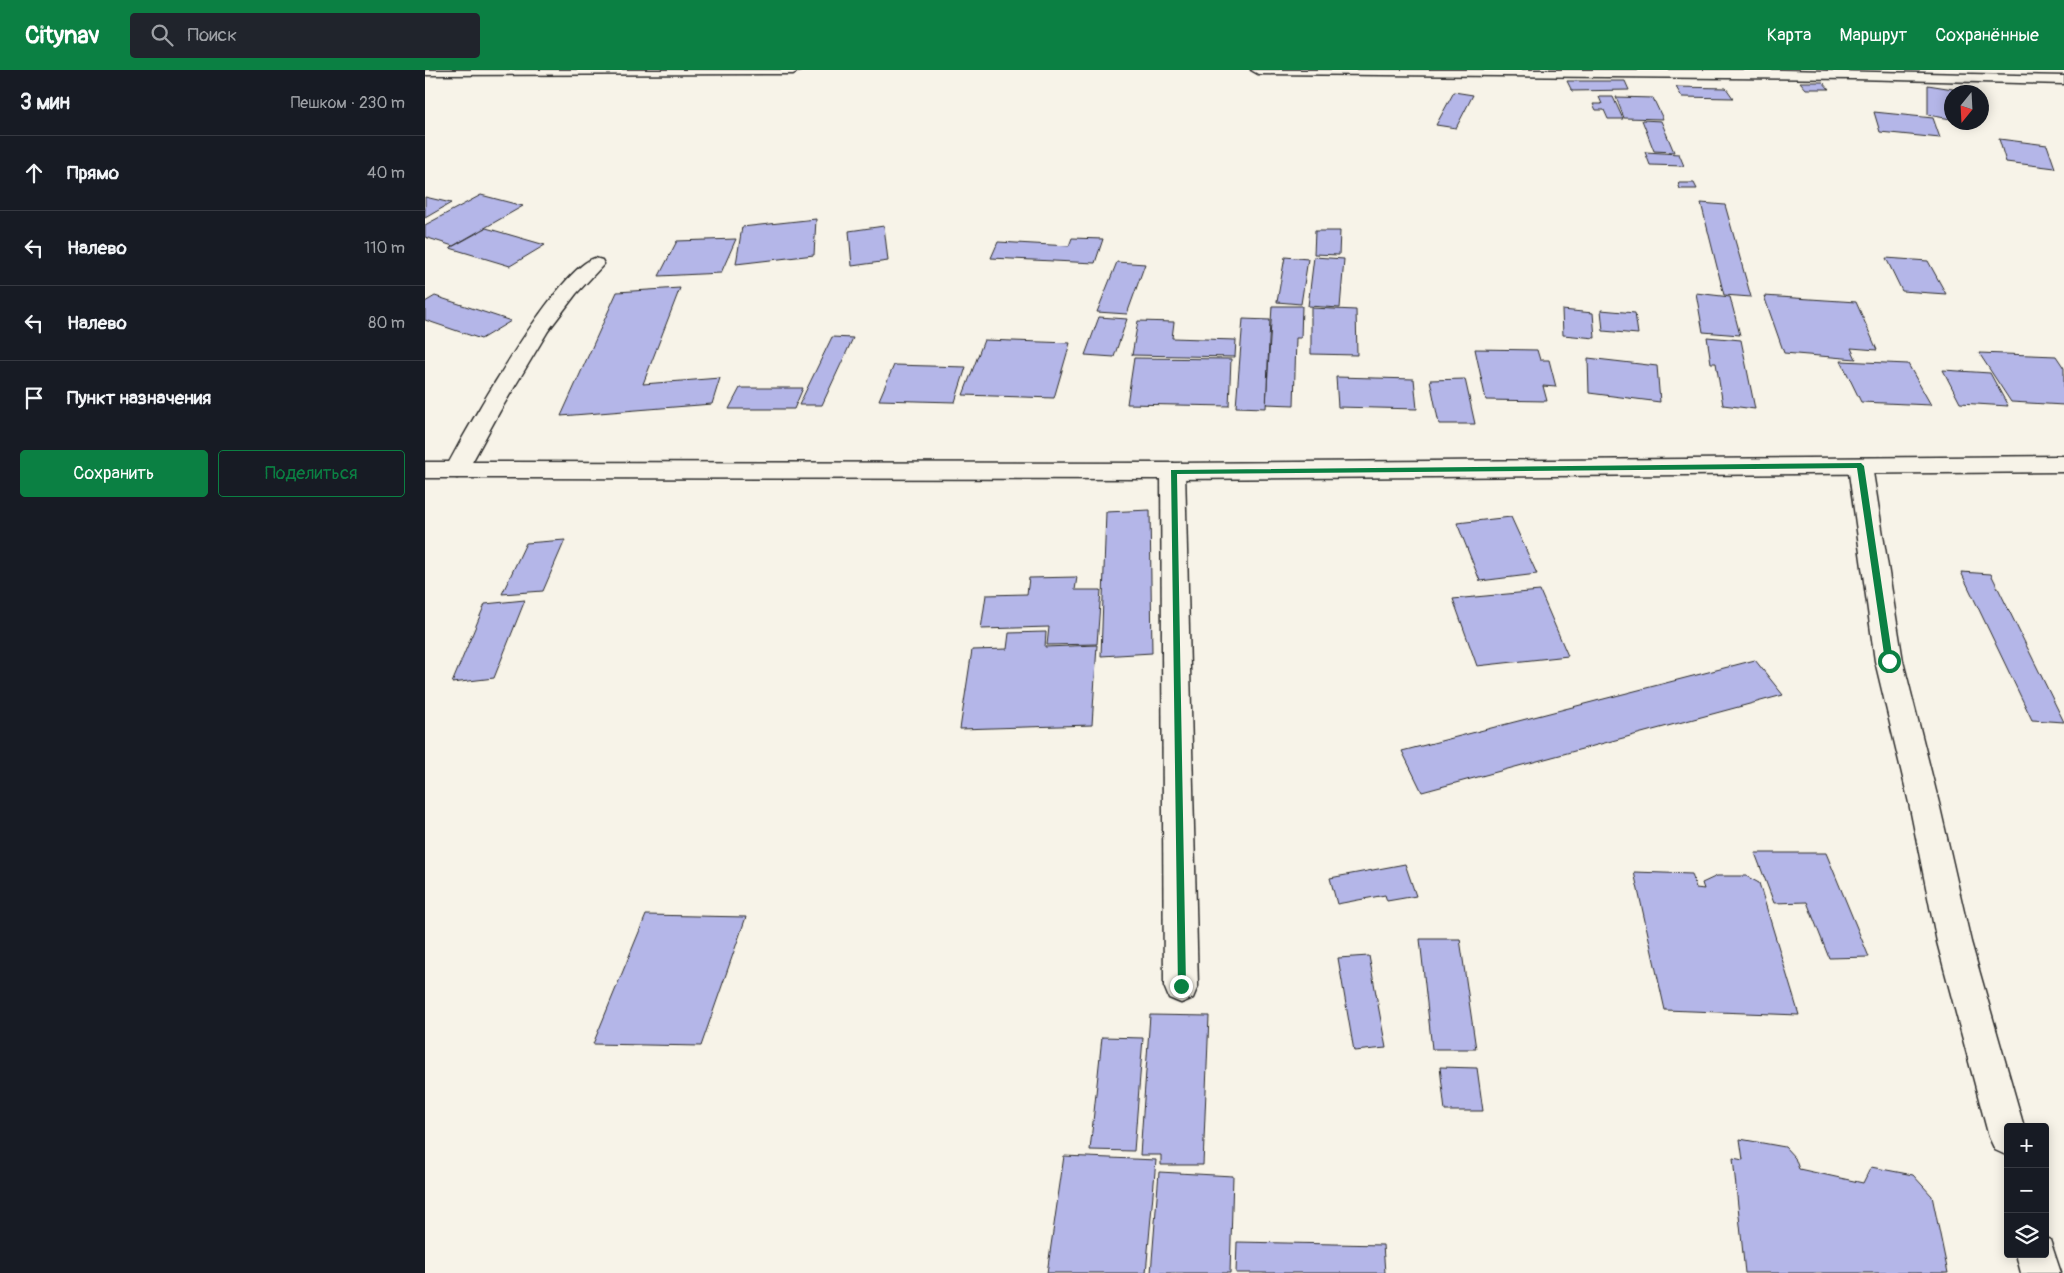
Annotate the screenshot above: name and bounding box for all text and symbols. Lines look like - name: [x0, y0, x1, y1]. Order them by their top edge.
- search box: [130, 13, 480, 58]
- text: Citynav: [25, 21, 100, 50]
- icon: search: [148, 21, 176, 49]
- text: Поиск: [188, 23, 237, 47]
- text: Карта: [1767, 24, 1811, 47]
- text: Маршрут: [1839, 24, 1907, 47]
- text: Сохранённые: [1935, 24, 2039, 47]
- north arrow: [1944, 85, 1989, 130]
- text: 3 мин: [20, 89, 70, 116]
- text: Пешком · 230 m: [291, 93, 405, 113]
- icon: ahead: [20, 159, 48, 187]
- text: Прямо: [67, 161, 119, 185]
- text: 40 m: [367, 163, 405, 183]
- icon: left: [20, 234, 48, 262]
- text: Налево: [67, 236, 127, 260]
- text: 110 m: [364, 238, 405, 258]
- icon: left: [20, 309, 48, 337]
- text: Налево: [67, 311, 127, 335]
- text: 80 m: [368, 313, 405, 333]
- icon: arrive: [20, 384, 48, 412]
- text: Пункт назначения: [67, 386, 211, 410]
- button: Сохранить: [20, 450, 208, 497]
- button: Поделиться: [218, 450, 405, 497]
- route start: [1878, 650, 1901, 673]
- route end: [1170, 975, 1193, 998]
- map controls: [2004, 1123, 2049, 1258]
- button: +: [2004, 1123, 2049, 1168]
- button: −: [2004, 1168, 2049, 1213]
- button: layers: [2004, 1213, 2049, 1258]

